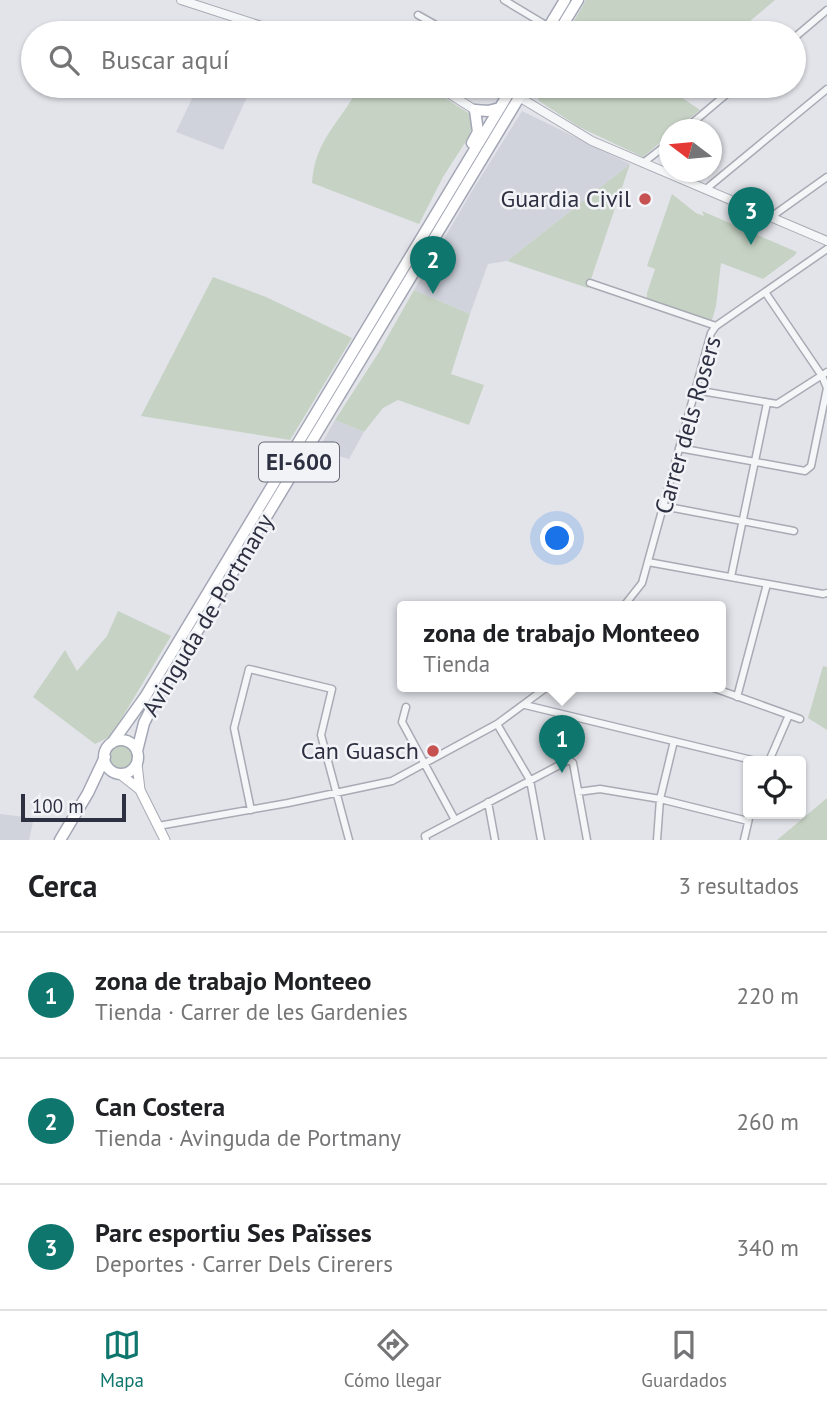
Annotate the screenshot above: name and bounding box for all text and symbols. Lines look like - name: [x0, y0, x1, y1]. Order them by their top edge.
- search box: [21, 21, 806, 98]
- icon: search: [45, 41, 83, 79]
- text: Buscar aquí: [101, 43, 229, 76]
- north arrow: [659, 119, 722, 182]
- place label: Guardia Civil: [501, 183, 631, 214]
- pin: 3: [728, 187, 774, 245]
- marker: Guardia Civil: [637, 191, 653, 207]
- pin: 2: [410, 236, 456, 294]
- street label: Carrer dels Rosers: [647, 332, 728, 517]
- road number: EI-600: [259, 442, 339, 482]
- street label: Avinguda de Portmany: [135, 508, 280, 722]
- your location: [540, 521, 574, 555]
- popup: [397, 601, 726, 692]
- text: zona de trabajo Monteeo: [423, 616, 700, 649]
- text: Tienda: [423, 649, 490, 678]
- pin: 1: [539, 715, 585, 773]
- place label: Can Guasch: [301, 735, 419, 766]
- marker: Can Guasch: [425, 743, 441, 759]
- map controls: [743, 756, 806, 819]
- button: locate: [743, 756, 806, 819]
- scale bar: [21, 791, 126, 823]
- text: 100 m: [32, 794, 84, 818]
- text: Cerca: [28, 866, 97, 905]
- text: 3 resultados: [678, 871, 799, 900]
- text: zona de trabajo Monteeo: [95, 964, 372, 997]
- text: 1: [44, 981, 58, 1010]
- text: 220 m: [737, 981, 799, 1010]
- text: Tienda · Carrer de les Gardenies: [95, 997, 408, 1026]
- text: Can Costera: [95, 1090, 225, 1123]
- text: 2: [44, 1107, 58, 1136]
- text: 260 m: [737, 1107, 799, 1136]
- text: Tienda · Avinguda de Portmany: [95, 1123, 401, 1152]
- text: Parc esportiu Ses Païsses: [95, 1216, 372, 1249]
- text: 3: [44, 1233, 58, 1262]
- text: 340 m: [737, 1233, 799, 1262]
- text: Deportes · Carrer Dels Cirerers: [95, 1249, 393, 1278]
- tab: Mapa: [100, 1326, 144, 1392]
- tab: Cómo llegar: [344, 1326, 442, 1392]
- tab: Guardados: [641, 1326, 727, 1392]

